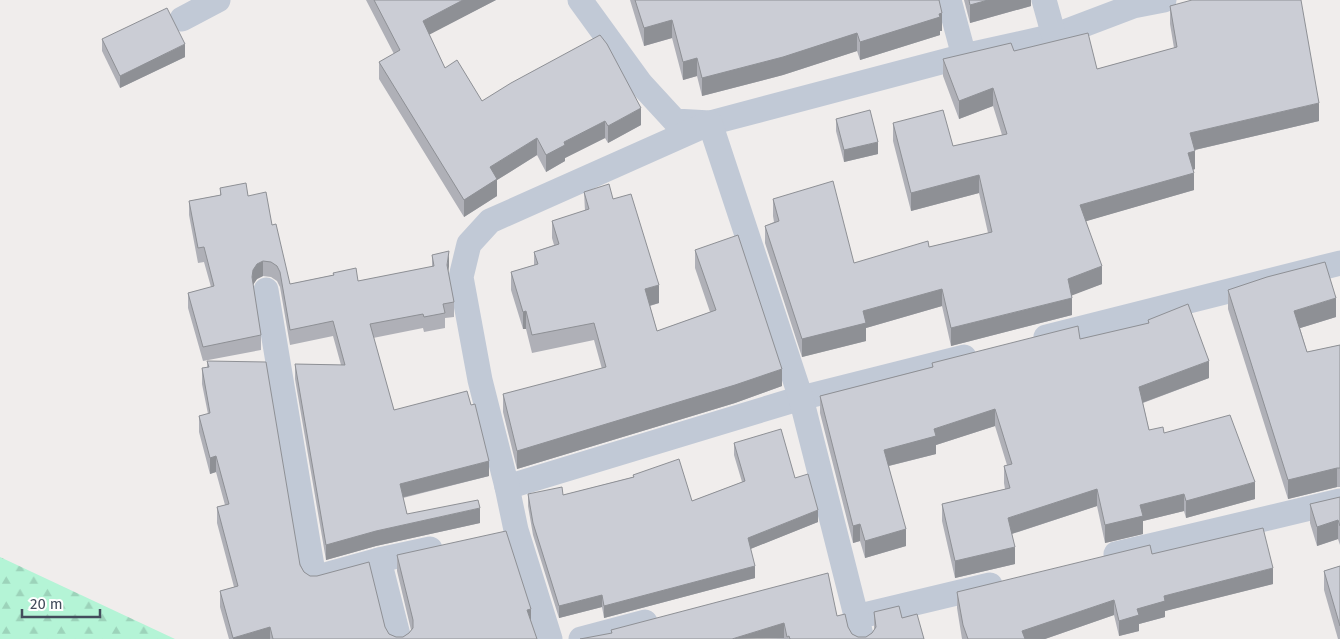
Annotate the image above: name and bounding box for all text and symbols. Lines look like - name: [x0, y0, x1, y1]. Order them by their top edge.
- scale bar: [22, 586, 100, 618]
- text: 20 m: [30, 595, 63, 613]

